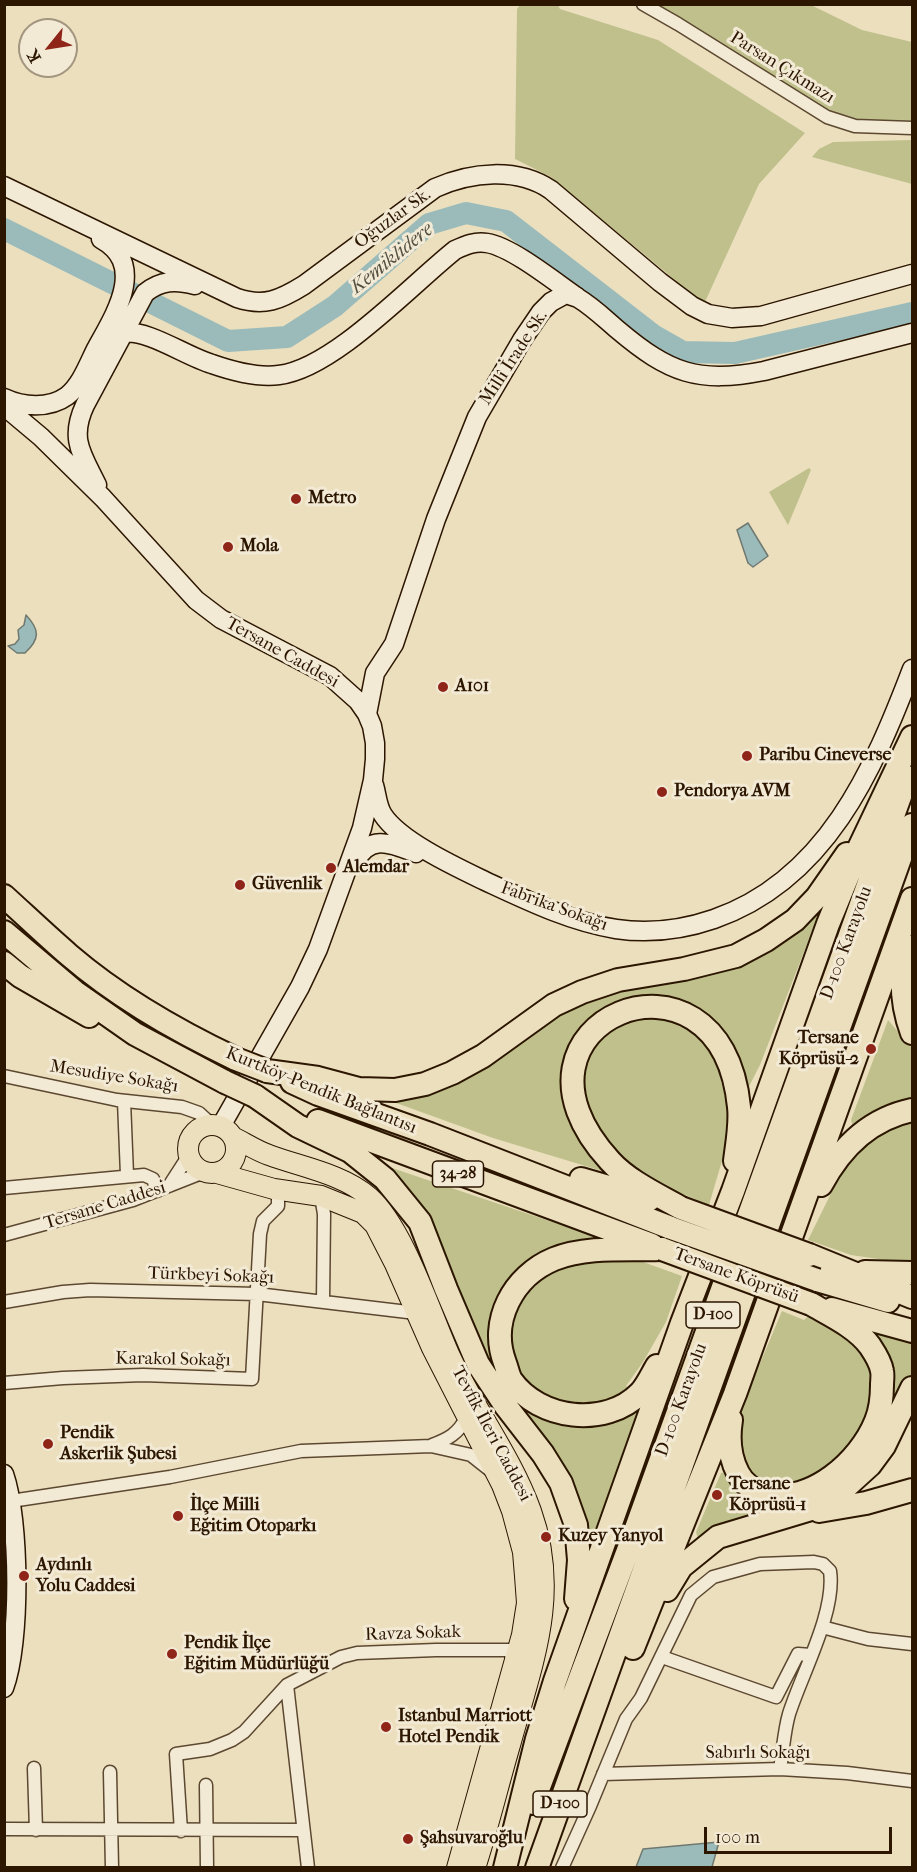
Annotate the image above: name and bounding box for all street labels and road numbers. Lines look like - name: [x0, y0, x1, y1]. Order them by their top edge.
- street label: Parsan Çıkmazı: [726, 27, 838, 109]
- street label: Oğuzlar Sk.: [351, 184, 435, 254]
- street label: Millî İrade Sk.: [475, 307, 553, 409]
- street label: Tersane Caddesi: [222, 613, 342, 693]
- street label: Fabrika Sokağı: [498, 878, 610, 936]
- street label: D-100 Karayolu: [817, 883, 877, 1003]
- street label: Kurtköy-Pendik Bağlantısı: [222, 1043, 420, 1139]
- street label: Mesudiye Sokağı: [48, 1056, 180, 1098]
- road number: 34-28: [432, 1161, 484, 1187]
- street label: Tersane Caddesi: [42, 1177, 168, 1235]
- street label: Tersane Köprüsü: [670, 1243, 802, 1309]
- street label: Türkbeyi Sokağı: [148, 1263, 274, 1289]
- road number: D-100: [686, 1302, 740, 1328]
- street label: D-100 Karayolu: [652, 1340, 712, 1460]
- street label: Karakol Sokağı: [115, 1348, 231, 1372]
- street label: Tevfik İleri Caddesi: [446, 1363, 536, 1505]
- street label: Ravza Sokak: [365, 1622, 461, 1646]
- street label: Sabırlı Sokağı: [706, 1743, 810, 1765]
- road number: D-100: [533, 1791, 587, 1817]

